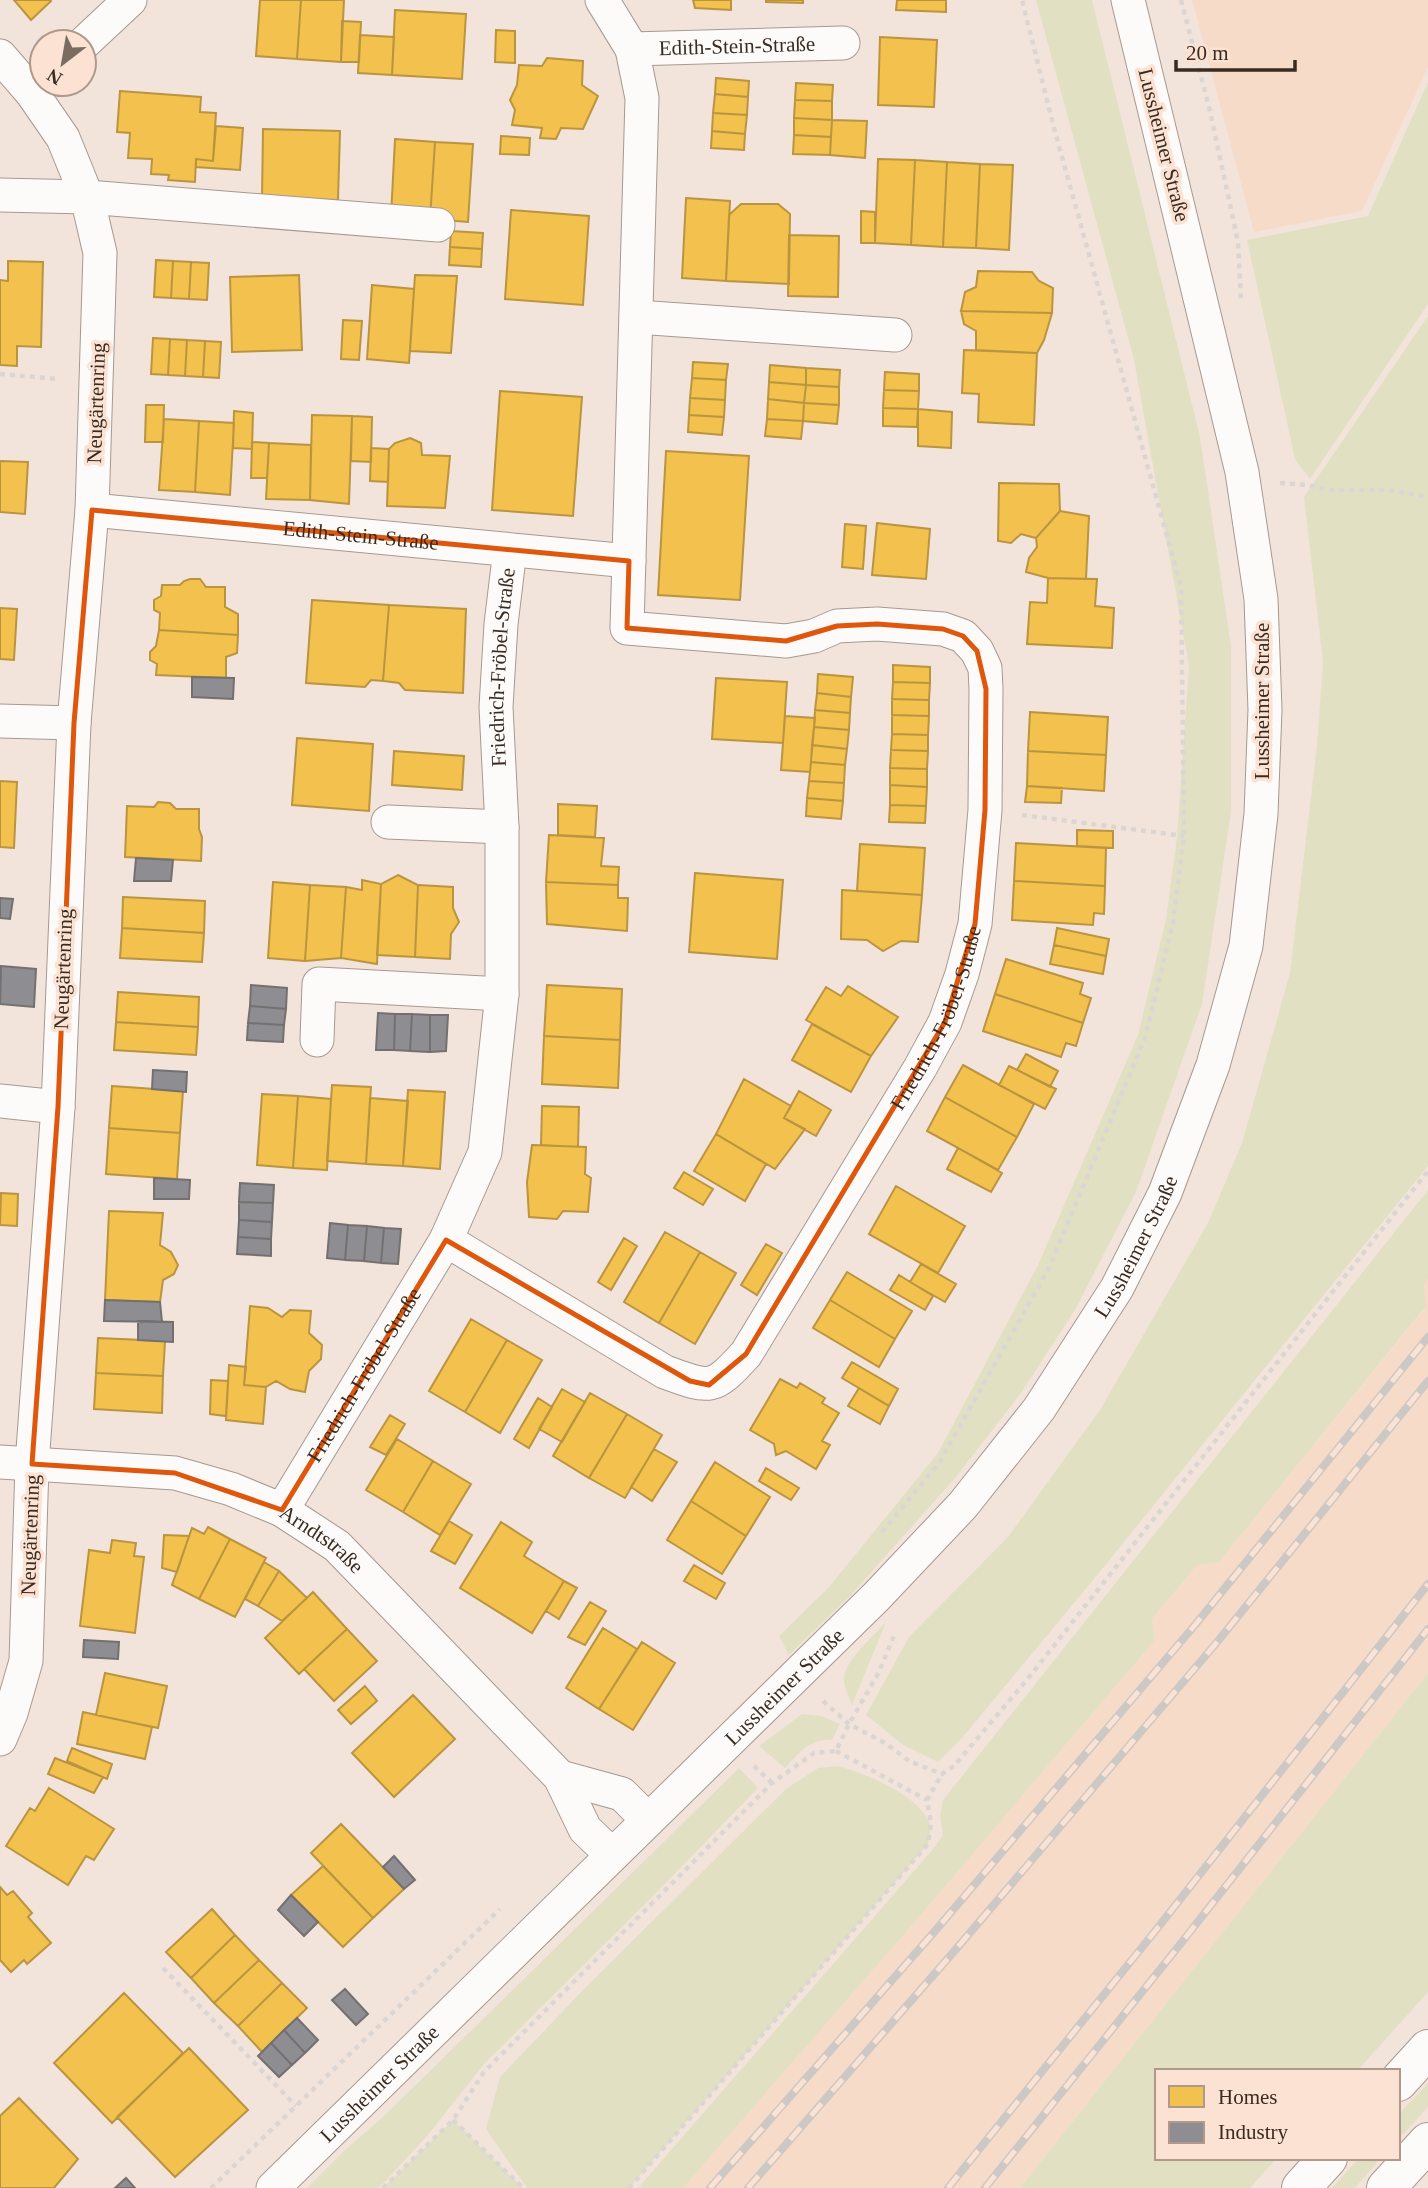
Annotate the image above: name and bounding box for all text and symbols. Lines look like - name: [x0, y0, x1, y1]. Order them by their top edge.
- north arrow: [28, 28, 98, 98]
- scale bar: [1176, 28, 1295, 72]
- street label: Edith-Stein-Straße: [658, 32, 815, 60]
- text: 20 m: [1186, 41, 1229, 65]
- text: N: [43, 64, 66, 90]
- street label: Lussheimer Straße: [1133, 66, 1195, 224]
- street label: Neugärtenring: [82, 341, 110, 464]
- street label: Edith-Stein-Straße: [282, 516, 440, 555]
- street label: Friedrich-Fröbel-Straße: [484, 567, 520, 768]
- street label: Lussheimer Straße: [1250, 623, 1274, 779]
- street label: Neugärtenring: [49, 907, 77, 1030]
- street label: Friedrich-Fröbel-Straße: [885, 923, 986, 1114]
- street label: Lussheimer Straße: [1089, 1172, 1182, 1322]
- street label: Friedrich-Fröbel-Straße: [302, 1283, 426, 1466]
- street label: Neugärtenring: [16, 1473, 44, 1596]
- street label: Arndtstraße: [275, 1500, 369, 1578]
- street label: Lussheimer Straße: [720, 1623, 849, 1750]
- street label: Lussheimer Straße: [315, 2020, 444, 2147]
- legend: [1155, 2069, 1400, 2160]
- text: Homes: [1218, 2085, 1278, 2109]
- text: Industry: [1218, 2120, 1288, 2144]

